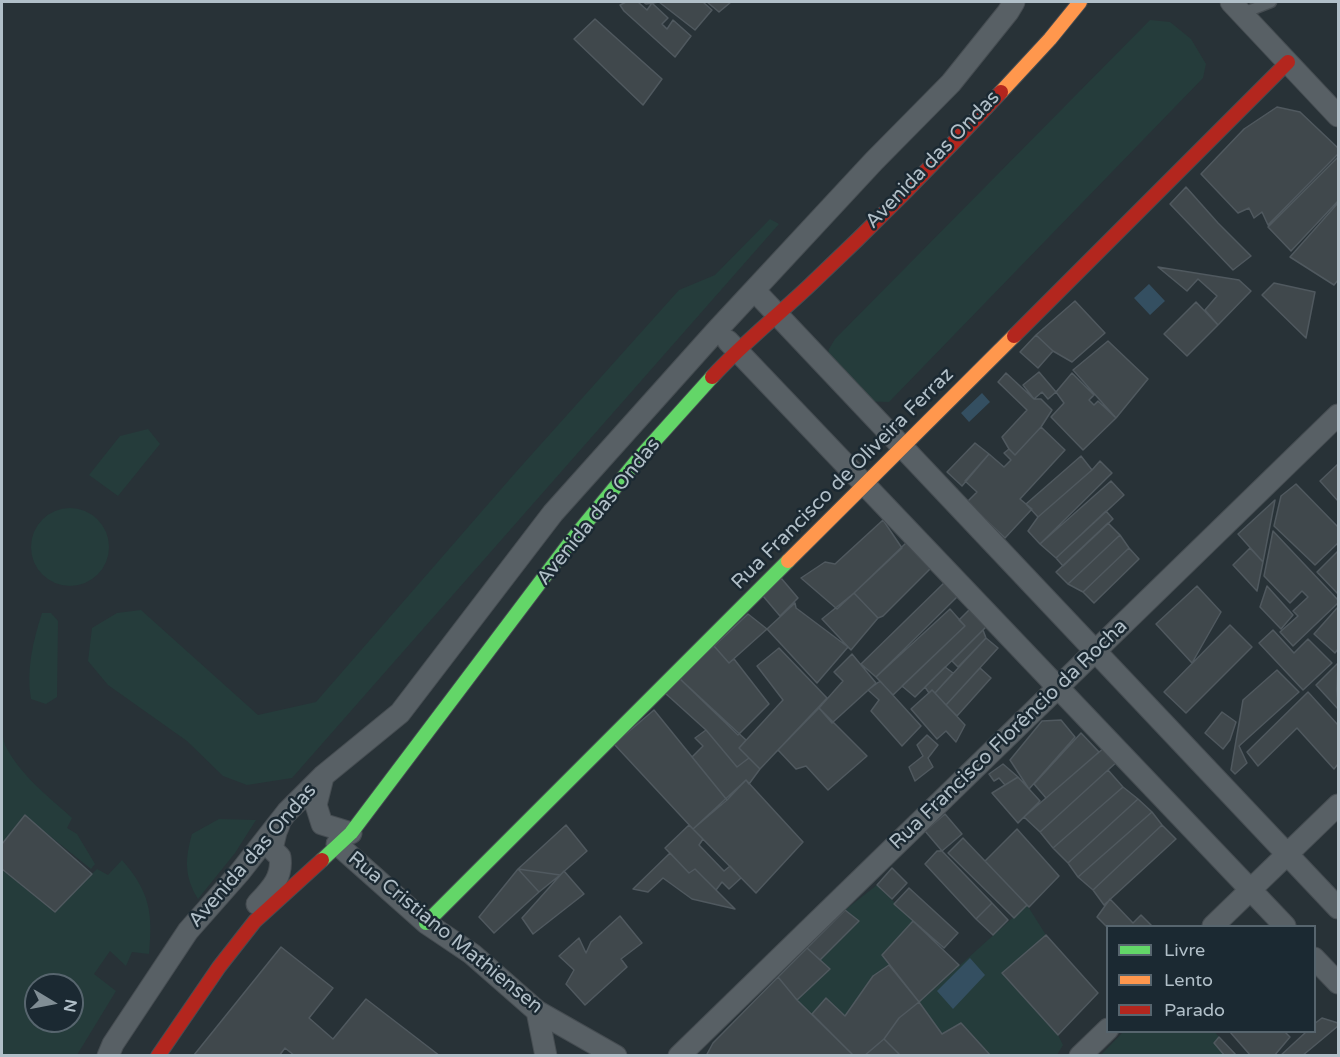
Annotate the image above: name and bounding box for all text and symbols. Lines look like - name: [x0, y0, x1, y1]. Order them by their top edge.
- street label: Avenida das Ondas: [861, 86, 1005, 234]
- street label: Rua Francisco de Oliveira Ferraz: [727, 363, 959, 595]
- street label: Avenida das Ondas: [532, 434, 666, 590]
- street label: Rua Francisco Florêncio da Rocha: [885, 615, 1133, 855]
- street label: Avenida das Ondas: [184, 779, 322, 933]
- street label: Rua Cristiano Mathiensen: [343, 847, 547, 1019]
- legend: [1106, 925, 1316, 1033]
- text: Livre: [1164, 939, 1205, 961]
- text: Lento: [1164, 969, 1213, 991]
- north arrow: [24, 973, 84, 1033]
- text: N: [59, 998, 81, 1014]
- text: Parado: [1164, 999, 1225, 1021]

